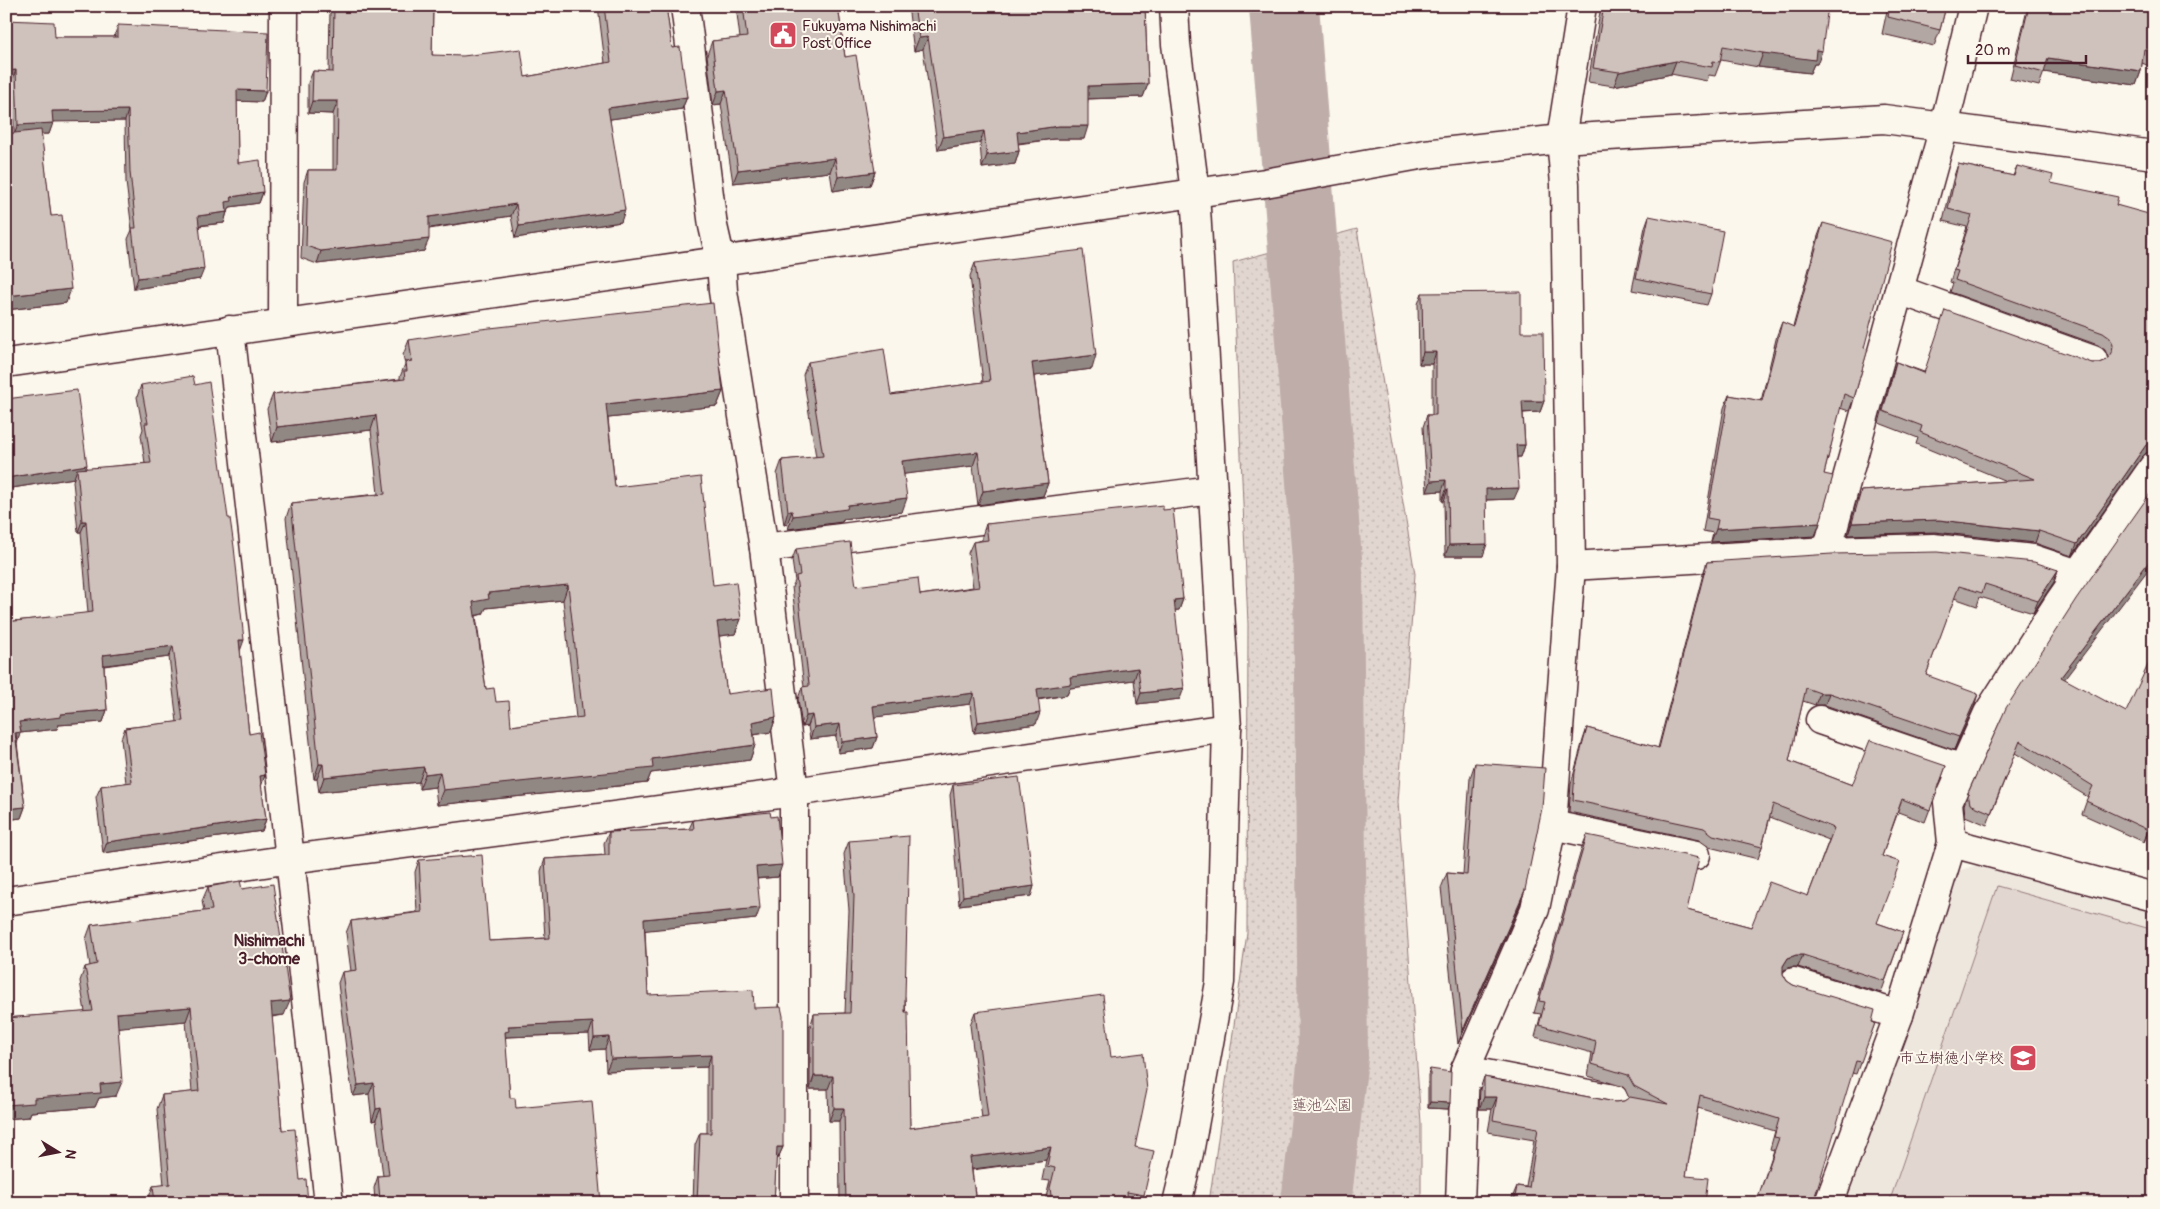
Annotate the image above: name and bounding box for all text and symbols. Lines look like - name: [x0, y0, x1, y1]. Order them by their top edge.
- place label: Fukuyama Nishimachi Post Office: [802, 17, 936, 53]
- public building icon: Fukuyama Nishimachi Post Office: [768, 20, 798, 50]
- scale bar: [1968, 32, 2085, 64]
- text: 20 m: [1975, 41, 2010, 60]
- district label: Nishimachi 3-chome: [233, 931, 305, 969]
- school or university icon: 市立樹徳小学校: [2008, 1043, 2038, 1073]
- place label: 市立樹徳小学校: [1899, 1049, 2004, 1068]
- park label: 蓮池公園: [1292, 1096, 1352, 1115]
- north arrow: [32, 1126, 82, 1176]
- text: N: [61, 1148, 80, 1160]

